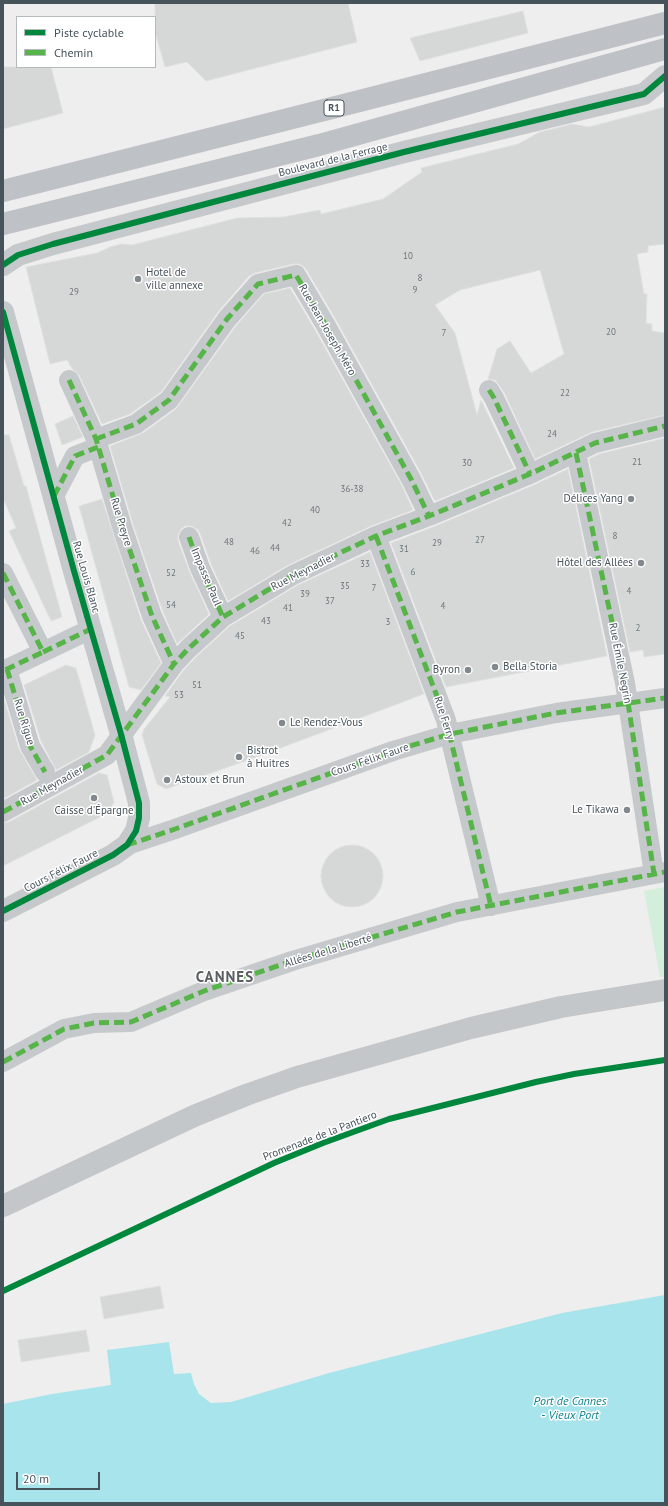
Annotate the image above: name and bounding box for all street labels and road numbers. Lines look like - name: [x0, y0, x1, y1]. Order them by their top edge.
- road number: R1: [324, 100, 344, 116]
- street label: Boulevard de la Ferrage: [277, 140, 389, 180]
- street label: Rue Jean-Joseph Méro: [295, 282, 359, 378]
- street label: Rue Preyre: [107, 496, 135, 548]
- street label: Rue Louis Blanc: [69, 539, 103, 615]
- street label: Impasse Paul: [188, 546, 224, 608]
- street label: Rue Meynadier: [269, 550, 337, 594]
- street label: Rue Émile Negrin: [606, 622, 634, 704]
- street label: Rue Ferry: [431, 695, 457, 741]
- street label: Rue Rigue: [11, 697, 37, 747]
- street label: Cours Félix Faure: [329, 740, 411, 780]
- street label: Rue Meynadier: [18, 763, 86, 809]
- street label: Cours Félix Faure: [22, 847, 100, 895]
- street label: Allées de la Liberté: [283, 931, 373, 971]
- street label: Promenade de la Pantiero: [261, 1108, 379, 1164]

